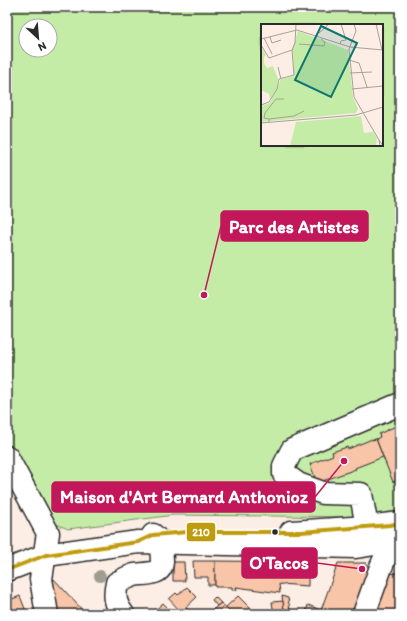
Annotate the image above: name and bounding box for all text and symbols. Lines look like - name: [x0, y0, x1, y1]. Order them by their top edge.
- north arrow: [18, 18, 58, 58]
- inset map: [261, 24, 383, 146]
- text: N: [36, 39, 48, 54]
- callout: Parc des Artistes: [221, 211, 368, 241]
- text: Parc des Artistes: [229, 216, 359, 238]
- callout: Maison d'Art Bernard Anthonioz: [52, 482, 315, 512]
- text: Maison d'Art Bernard Anthonioz: [60, 486, 309, 508]
- line badge: 210: [186, 522, 216, 542]
- text: 210: [192, 526, 210, 539]
- unlabelled marker: [270, 527, 280, 537]
- callout: O'Tacos: [242, 548, 317, 578]
- text: O'Tacos: [249, 552, 309, 574]

